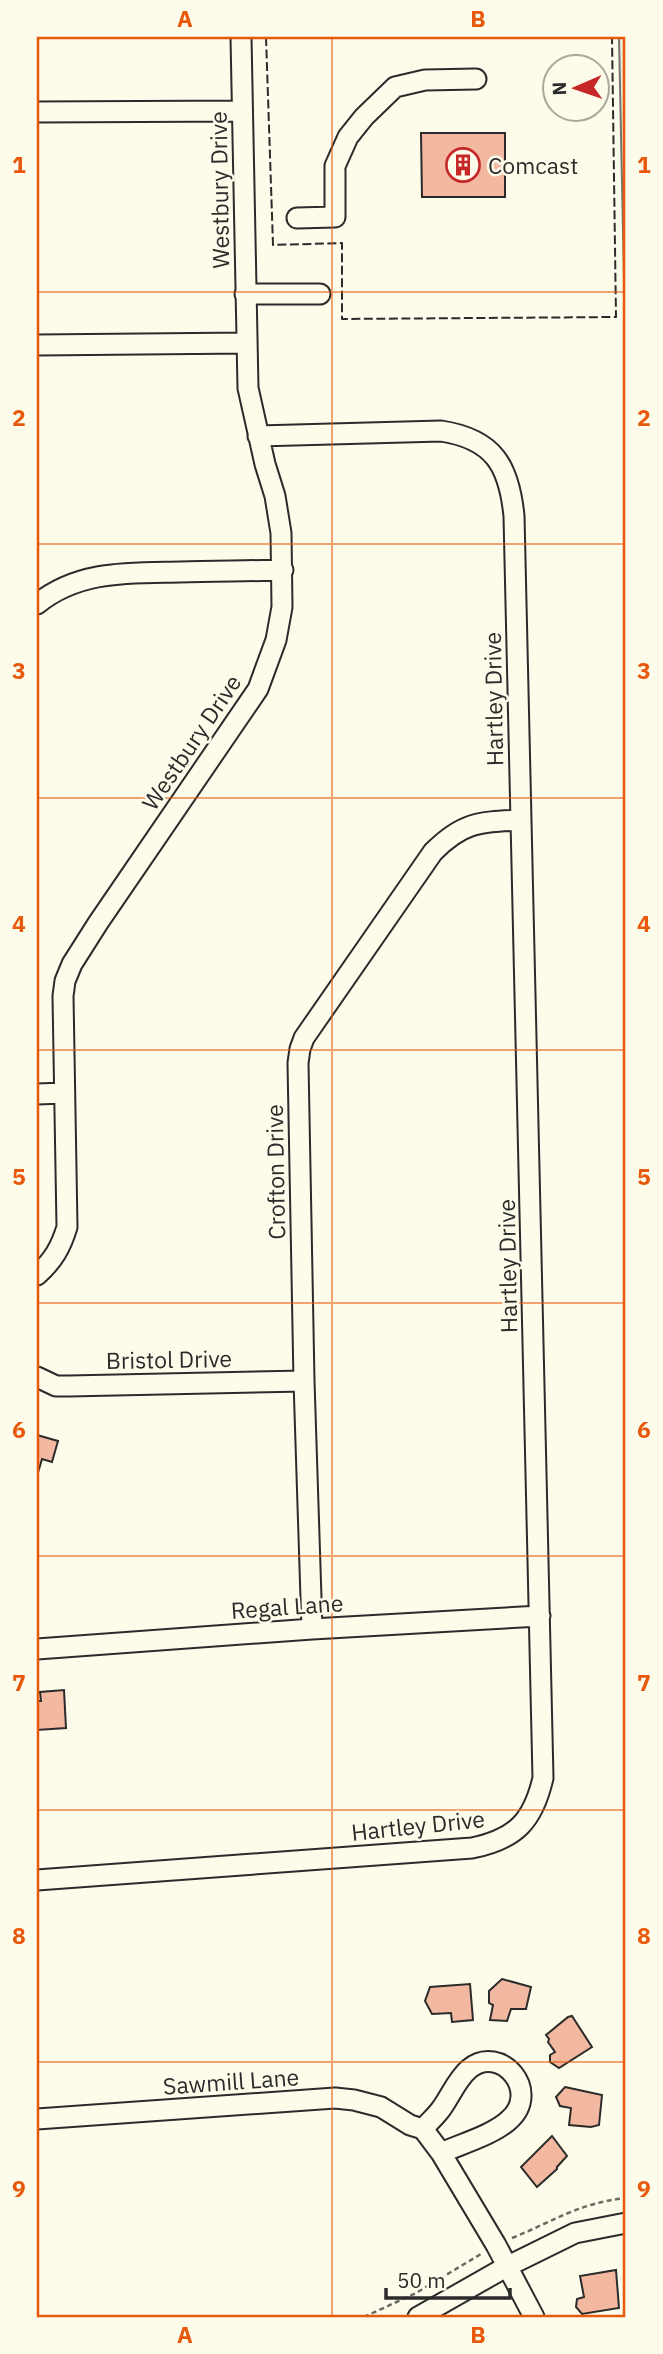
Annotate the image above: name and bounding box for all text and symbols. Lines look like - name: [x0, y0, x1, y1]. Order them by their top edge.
- text: A: [177, 3, 193, 33]
- text: B: [470, 3, 486, 33]
- north arrow: [540, 52, 610, 122]
- text: N: [547, 81, 571, 96]
- street label: Westbury Drive: [203, 111, 235, 269]
- building icon: Comcast: [444, 146, 482, 184]
- text: 1: [12, 149, 26, 179]
- text: 1: [637, 149, 651, 179]
- place label: Comcast: [488, 150, 578, 180]
- text: 2: [12, 402, 26, 432]
- text: 2: [637, 402, 651, 432]
- street label: Hartley Drive: [477, 632, 509, 766]
- text: 3: [12, 655, 26, 685]
- text: 3: [637, 655, 651, 685]
- street label: Westbury Drive: [135, 668, 247, 816]
- text: 4: [12, 908, 26, 938]
- text: 4: [637, 908, 651, 938]
- street label: Crofton Drive: [259, 1104, 291, 1240]
- text: 5: [12, 1161, 26, 1191]
- text: 5: [637, 1161, 651, 1191]
- street label: Hartley Drive: [491, 1199, 523, 1333]
- street label: Bristol Drive: [106, 1343, 232, 1375]
- text: 6: [12, 1414, 26, 1444]
- text: 6: [637, 1414, 651, 1444]
- street label: Regal Lane: [230, 1587, 344, 1625]
- text: 7: [12, 1667, 26, 1697]
- text: 7: [637, 1667, 651, 1697]
- street label: Hartley Drive: [350, 1803, 486, 1847]
- text: 8: [12, 1920, 26, 1950]
- text: 8: [637, 1920, 651, 1950]
- street label: Sawmill Lane: [162, 2061, 300, 2101]
- text: 9: [12, 2173, 26, 2203]
- text: 9: [637, 2173, 651, 2203]
- scale bar: [386, 2256, 511, 2300]
- text: 50 m: [397, 2266, 446, 2294]
- text: A: [177, 2319, 193, 2349]
- text: B: [470, 2319, 486, 2349]

